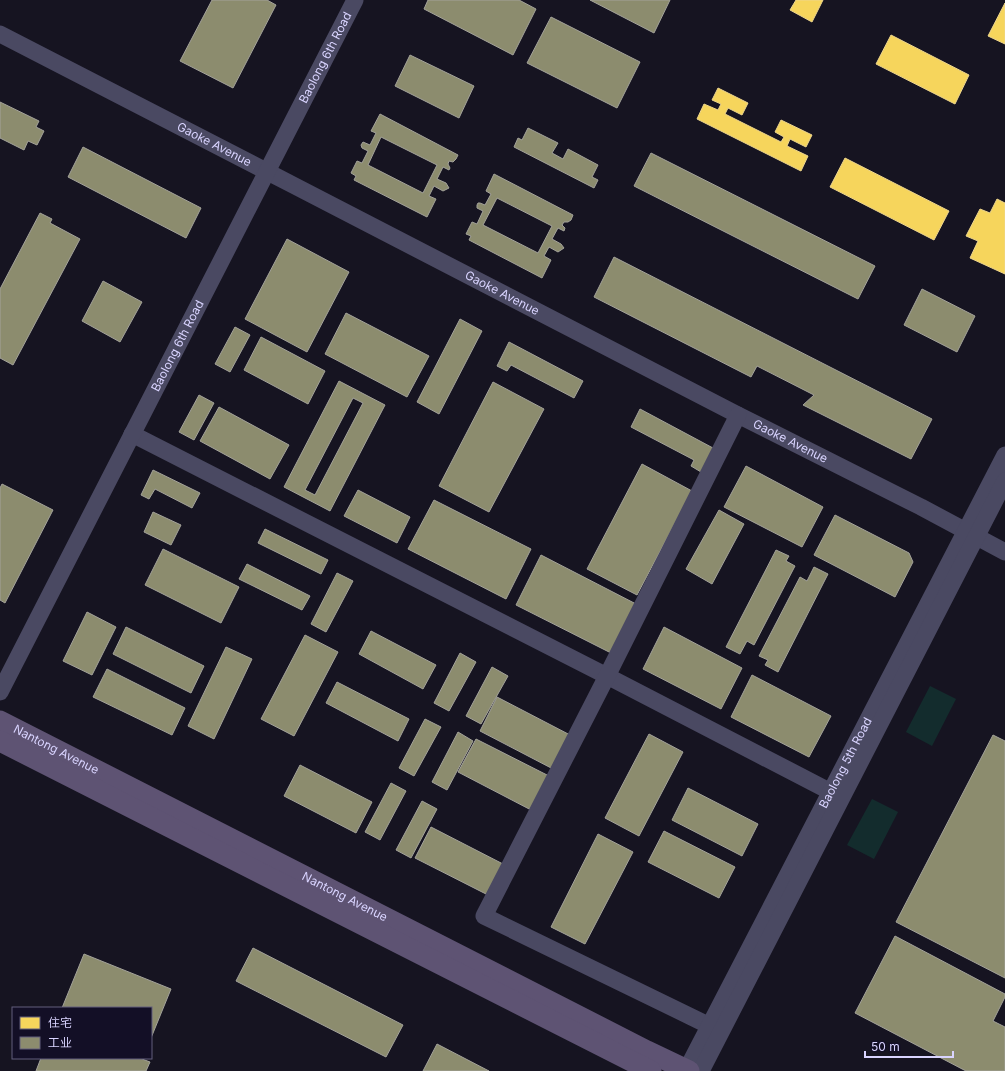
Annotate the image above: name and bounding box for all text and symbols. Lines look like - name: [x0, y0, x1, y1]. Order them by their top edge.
- street label: Baolong 6th Road: [295, 9, 355, 106]
- street label: Gaoke Avenue: [175, 119, 254, 169]
- street label: Gaoke Avenue: [463, 267, 542, 318]
- street label: Baolong 6th Road: [147, 297, 207, 394]
- street label: Gaoke Avenue: [751, 416, 830, 466]
- street label: Baolong 5th Road: [815, 715, 875, 811]
- street label: Nantong Avenue: [11, 721, 102, 777]
- street label: Nantong Avenue: [300, 868, 390, 924]
- legend: [12, 1007, 152, 1059]
- text: 住宅: [48, 1015, 72, 1030]
- scale bar: [865, 1033, 953, 1059]
- text: 工业: [48, 1035, 72, 1050]
- text: 50 m: [871, 1039, 900, 1054]

